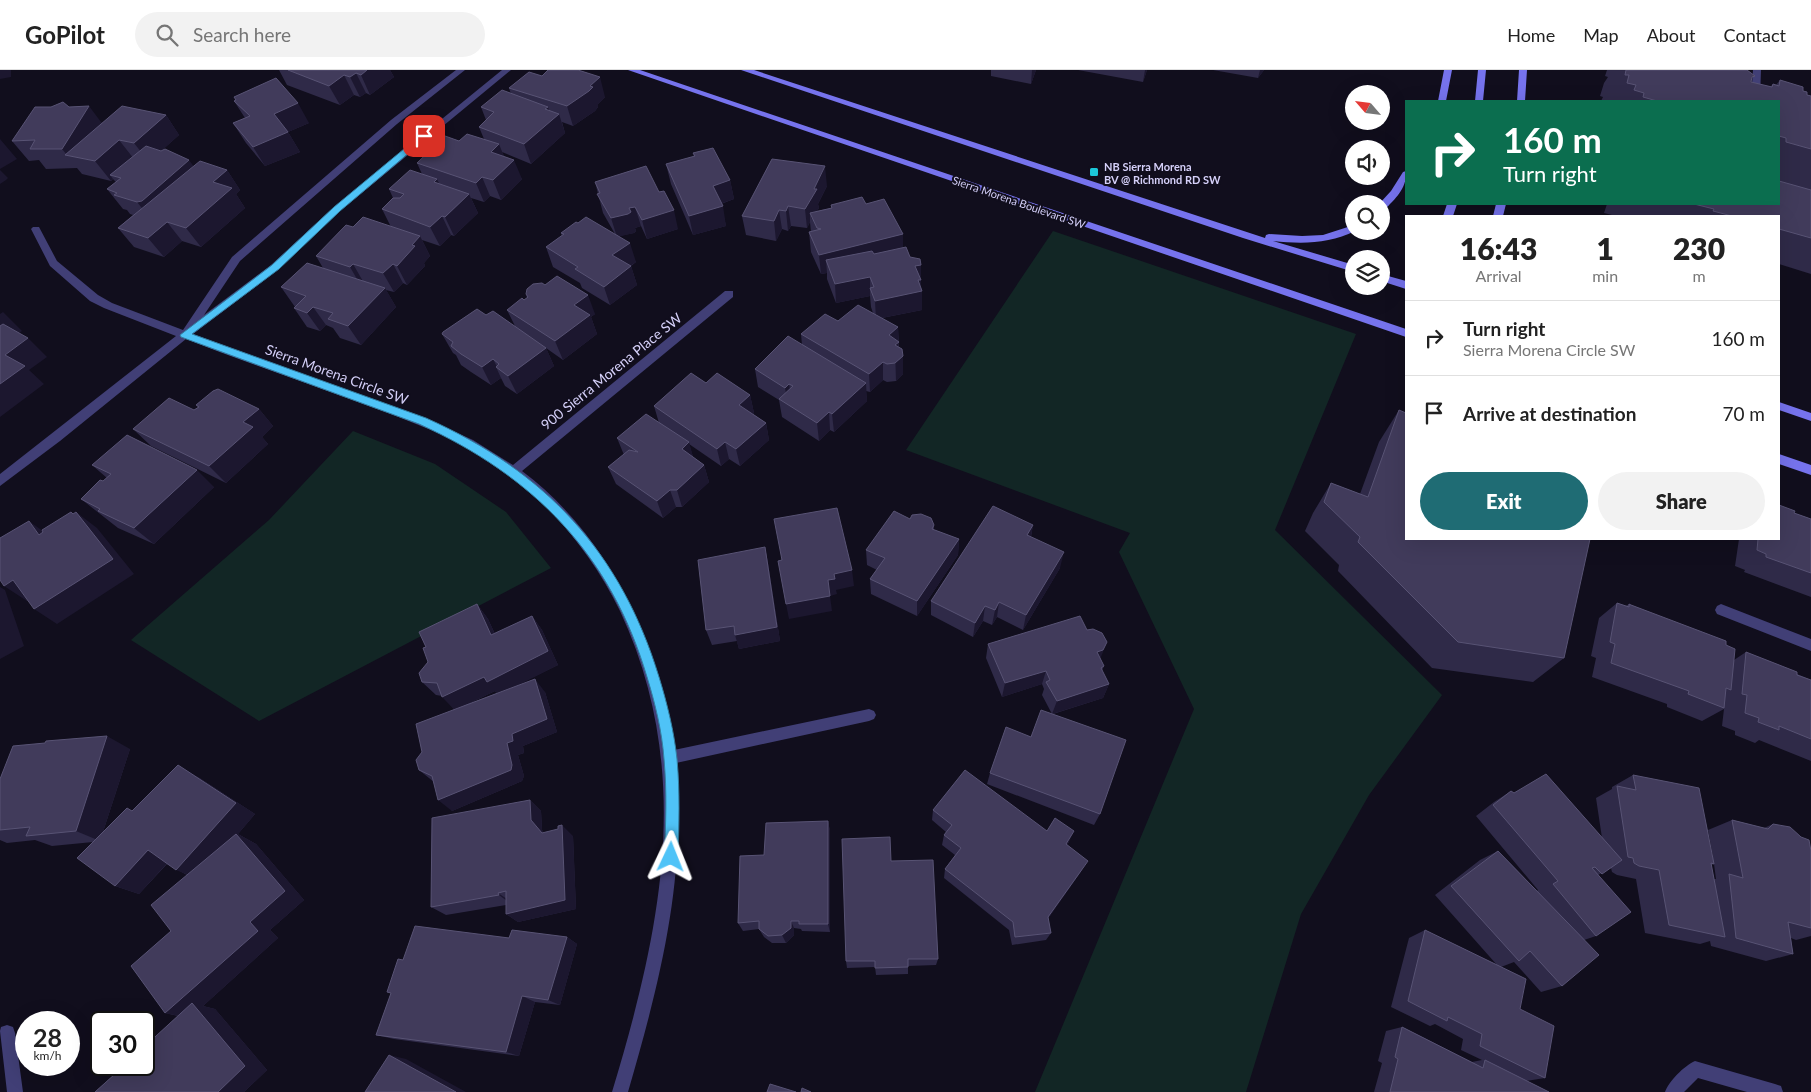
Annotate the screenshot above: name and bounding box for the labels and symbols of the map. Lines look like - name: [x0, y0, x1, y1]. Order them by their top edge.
- north arrow: [1345, 85, 1390, 130]
- pin: [403, 115, 445, 157]
- place label: NB Sierra Morena BV @ Richmond RD SW: [1104, 160, 1221, 186]
- marker: NB Sierra Morena BV @ Richmond RD SW: [1088, 166, 1100, 178]
- street label: Sierra Morena Boulevard SW: [951, 173, 1088, 231]
- street label: 900 Sierra Morena Place SW: [537, 309, 685, 433]
- street label: Sierra Morena Circle SW: [263, 340, 411, 408]
- position arrow: [644, 830, 696, 882]
- speed limit sign: 30: [90, 1011, 155, 1076]

